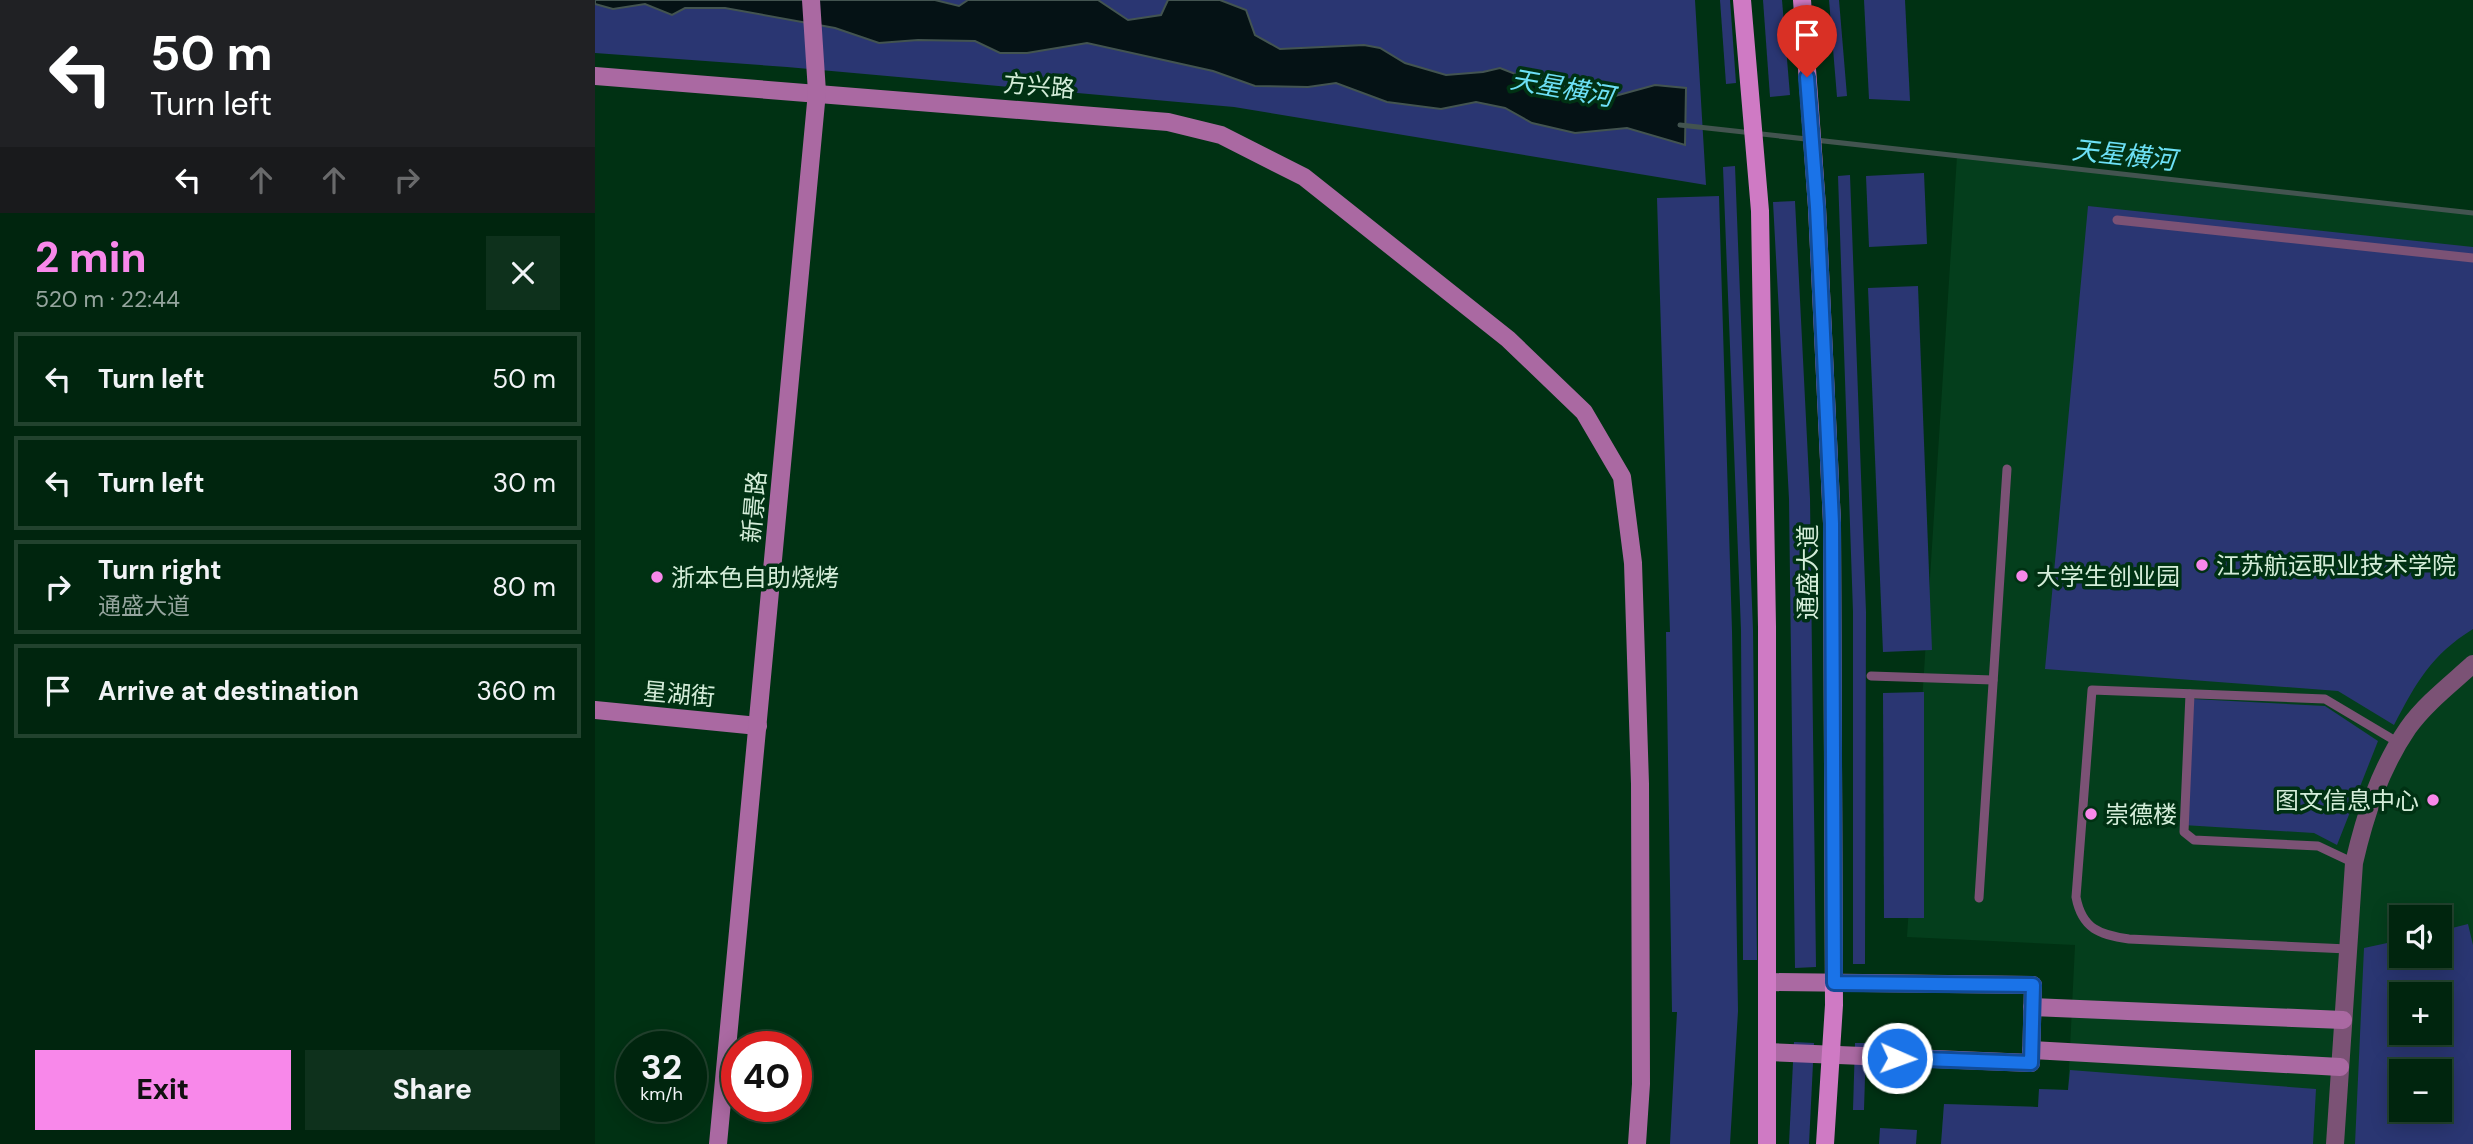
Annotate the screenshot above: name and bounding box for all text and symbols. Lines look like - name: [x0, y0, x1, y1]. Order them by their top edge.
- pin: [1777, 5, 1837, 77]
- icon: arrive: [1788, 16, 1826, 54]
- text: 50 m: [150, 21, 273, 85]
- icon: left: [35, 28, 126, 119]
- water label: 天星横河: [1508, 62, 1621, 115]
- street label: 方兴路: [1002, 67, 1076, 105]
- text: Turn left: [150, 83, 272, 125]
- water label: 天星横河: [2071, 133, 2182, 178]
- icon: left: [169, 161, 207, 199]
- icon: ahead: [242, 161, 280, 199]
- icon: ahead: [315, 161, 353, 199]
- icon: right: [388, 161, 426, 199]
- text: 2 min: [35, 230, 146, 285]
- button: close: [486, 236, 560, 310]
- text: 520 m · 22:44: [35, 284, 180, 314]
- icon: left: [39, 360, 77, 398]
- text: Turn left: [98, 362, 205, 396]
- text: 50 m: [492, 362, 556, 396]
- icon: left: [39, 464, 77, 502]
- text: Turn left: [98, 466, 205, 500]
- text: 30 m: [493, 466, 556, 500]
- street label: 新景路: [735, 470, 773, 544]
- street label: 通盛大道: [1792, 524, 1823, 620]
- place label: 江苏航运职业技术学院: [2216, 550, 2456, 581]
- text: Turn right: [98, 553, 222, 587]
- marker: 江苏航运职业技术学院: [2194, 557, 2210, 573]
- place label: 大学生创业园: [2036, 561, 2180, 592]
- place label: 浙本色自助烧烤: [671, 562, 839, 593]
- icon: right: [39, 568, 77, 606]
- marker: 大学生创业园: [2014, 568, 2030, 584]
- marker: 浙本色自助烧烤: [649, 569, 665, 585]
- text: 80 m: [492, 570, 556, 604]
- text: 通盛大道: [98, 591, 190, 621]
- icon: arrive: [39, 672, 77, 710]
- text: Arrive at destination: [98, 674, 359, 708]
- text: 360 m: [476, 674, 556, 708]
- street label: 星湖街: [642, 675, 716, 713]
- place label: 图文信息中心: [2275, 785, 2419, 816]
- marker: 图文信息中心: [2425, 792, 2441, 808]
- place label: 崇德楼: [2105, 799, 2177, 830]
- marker: 崇德楼: [2083, 806, 2099, 822]
- map controls: [2389, 905, 2452, 1122]
- button: sound: [2389, 905, 2452, 968]
- button: +: [2389, 982, 2452, 1045]
- position arrow: [1860, 1021, 1934, 1095]
- speed limit sign: 40: [721, 1031, 812, 1122]
- text: 32: [641, 1044, 682, 1090]
- button: Exit: [35, 1050, 291, 1130]
- button: Share: [305, 1050, 560, 1130]
- button: −: [2389, 1059, 2452, 1122]
- text: km/h: [640, 1082, 683, 1106]

